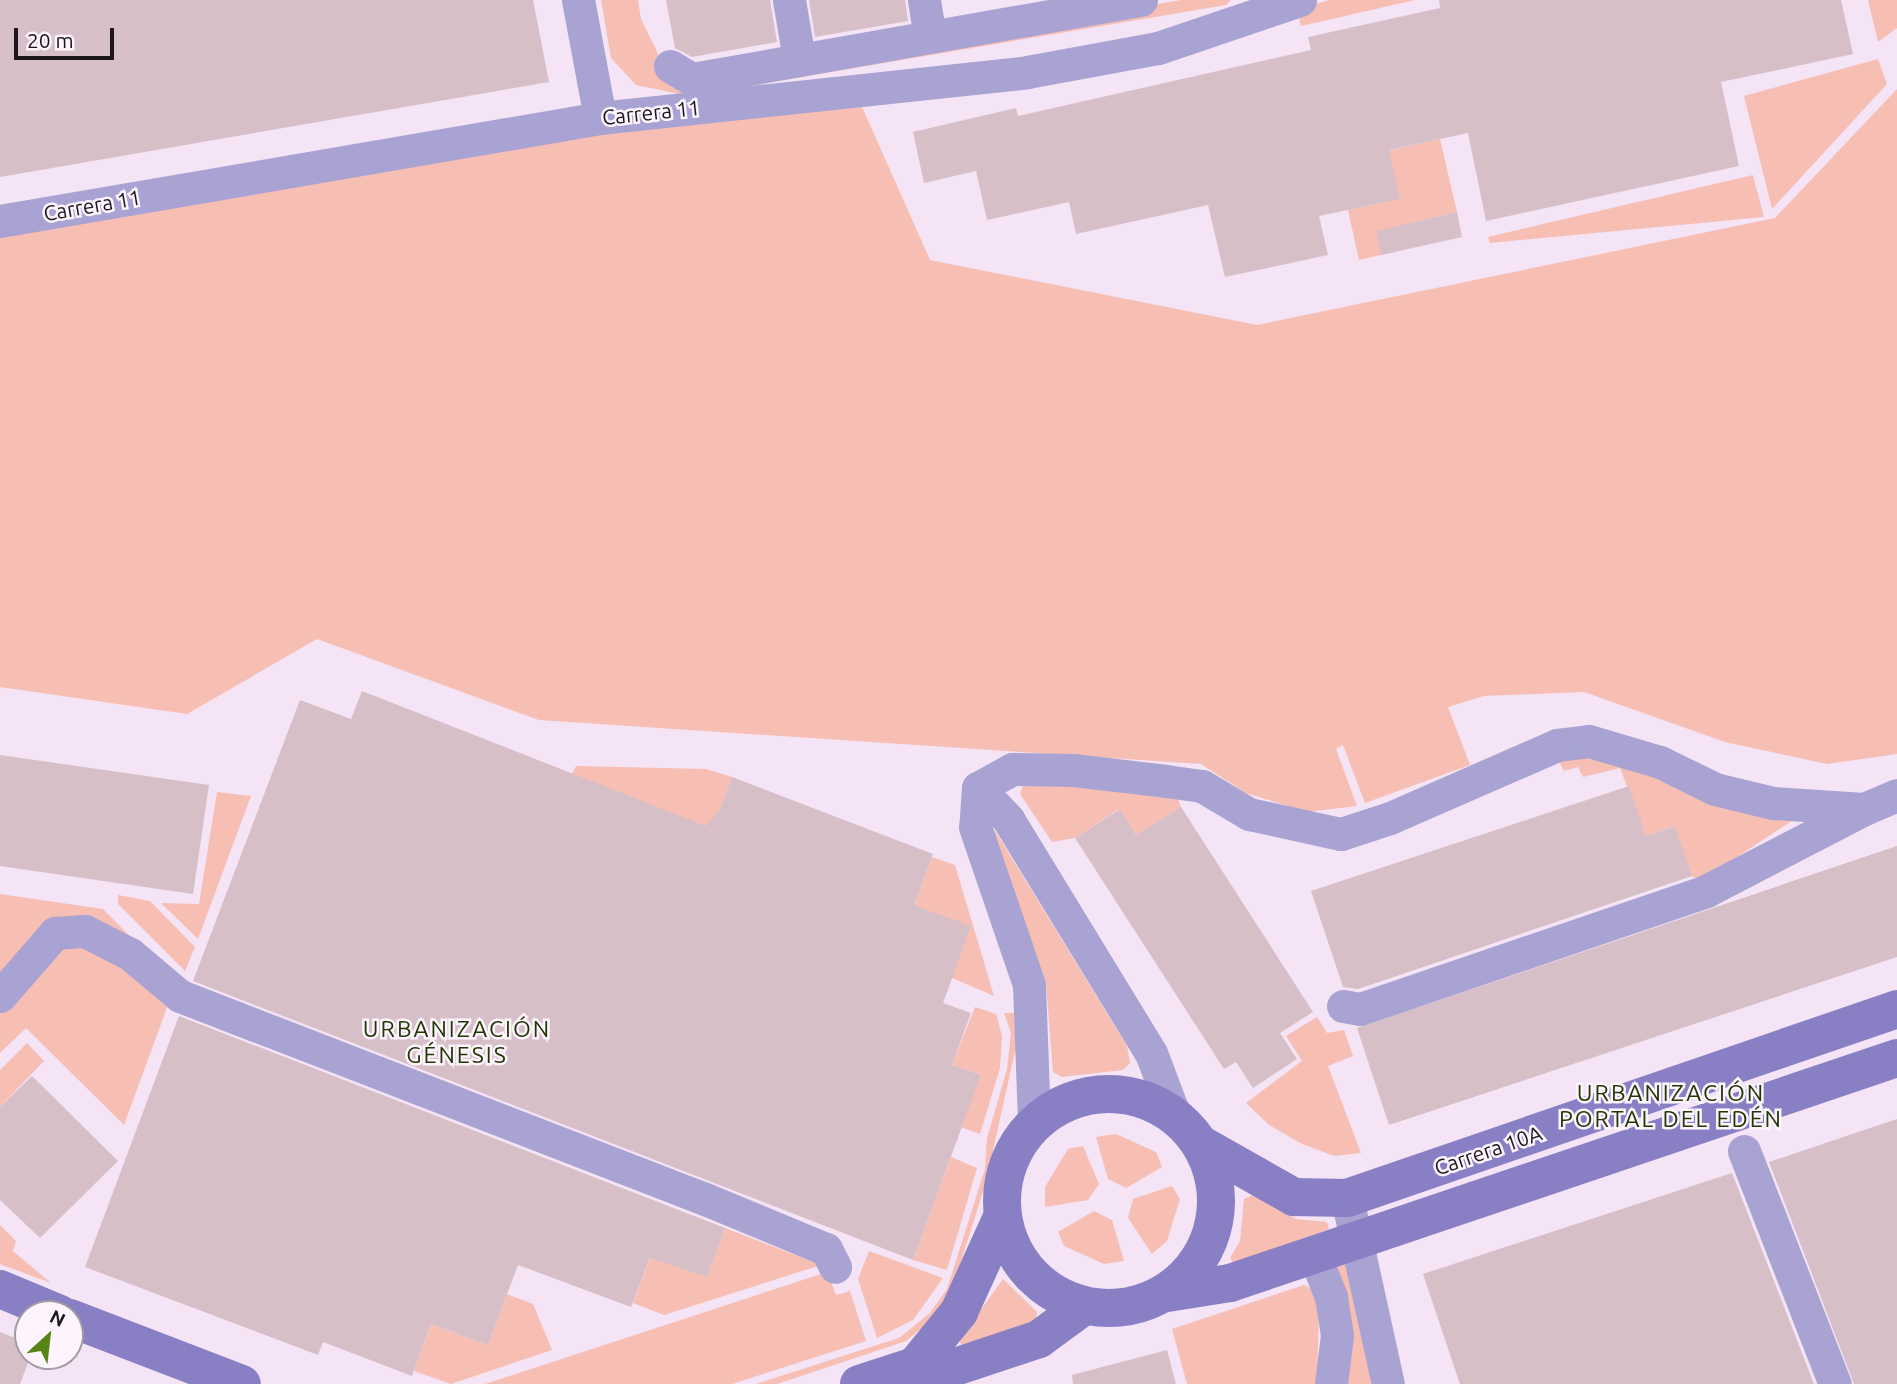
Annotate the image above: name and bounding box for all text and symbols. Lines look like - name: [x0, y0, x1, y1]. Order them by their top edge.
- scale bar: [18, 14, 117, 58]
- text: 20 m: [27, 28, 74, 52]
- street label: Carrera 11: [601, 94, 701, 130]
- street label: Carrera 11: [41, 184, 143, 226]
- district label: URBANIZACIÓN GÉNESIS: [364, 1015, 550, 1069]
- district label: URBANIZACIÓN PORTAL DEL EDÉN: [1561, 1079, 1781, 1133]
- street label: Carrera 10A: [1431, 1120, 1545, 1180]
- north arrow: [14, 1300, 84, 1370]
- text: N: [46, 1305, 69, 1331]

